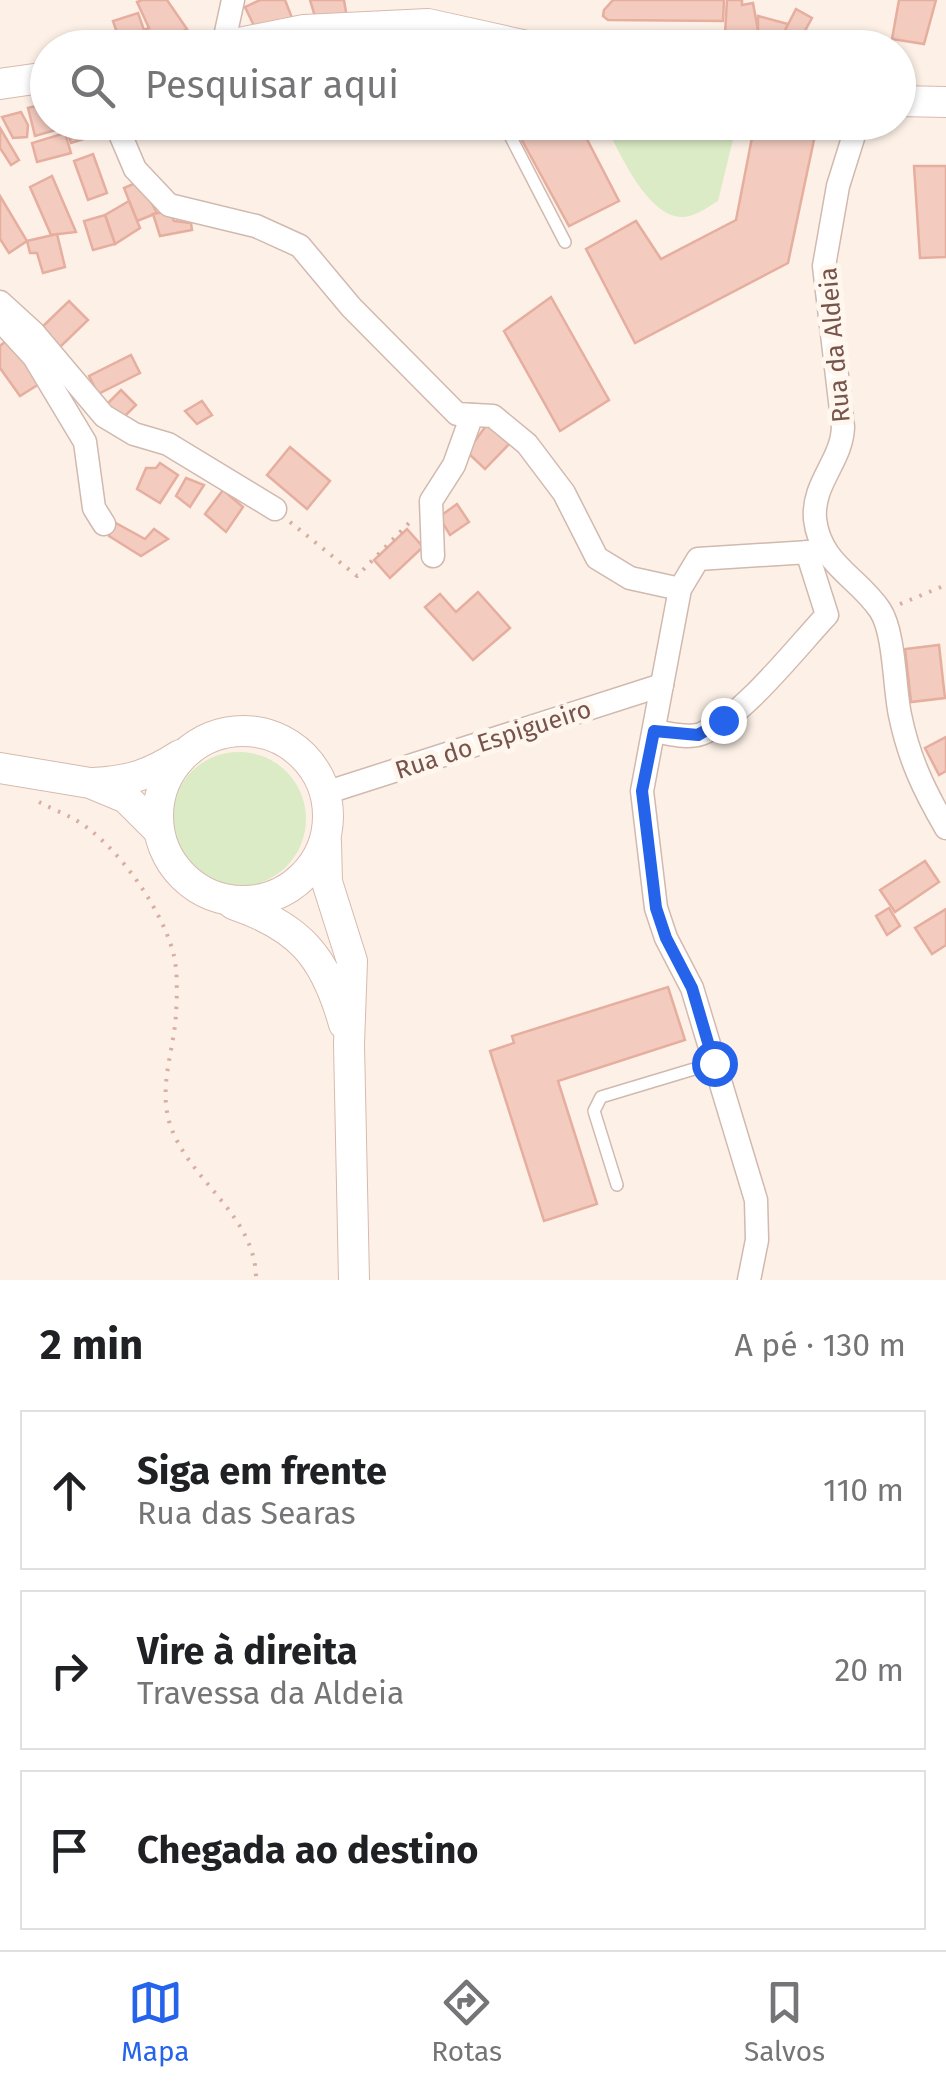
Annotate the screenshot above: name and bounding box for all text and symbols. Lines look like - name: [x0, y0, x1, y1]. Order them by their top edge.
- search box: [30, 30, 916, 140]
- icon: search: [65, 58, 120, 113]
- text: Pesquisar aqui: [145, 62, 399, 108]
- street label: Rua da Aldeia: [813, 266, 857, 424]
- street label: Rua do Espigueiro: [391, 694, 595, 786]
- route end: [701, 698, 747, 744]
- route start: [692, 1041, 738, 1087]
- text: 2 min: [40, 1320, 143, 1370]
- text: A pé · 130 m: [735, 1326, 906, 1364]
- text: Siga em frente: [137, 1448, 387, 1494]
- icon: ahead: [42, 1463, 97, 1518]
- text: 110 m: [823, 1471, 904, 1509]
- text: Rua das Searas: [137, 1494, 356, 1532]
- text: Vire à direita: [137, 1628, 358, 1674]
- icon: right: [42, 1643, 97, 1698]
- text: 20 m: [834, 1651, 904, 1689]
- text: Travessa da Aldeia: [137, 1674, 405, 1712]
- icon: arrive: [42, 1823, 97, 1878]
- text: Chegada ao destino: [137, 1827, 479, 1873]
- tab: Mapa: [121, 1975, 190, 2068]
- tab: Rotas: [431, 1975, 502, 2068]
- tab: Salvos: [744, 1975, 825, 2068]

